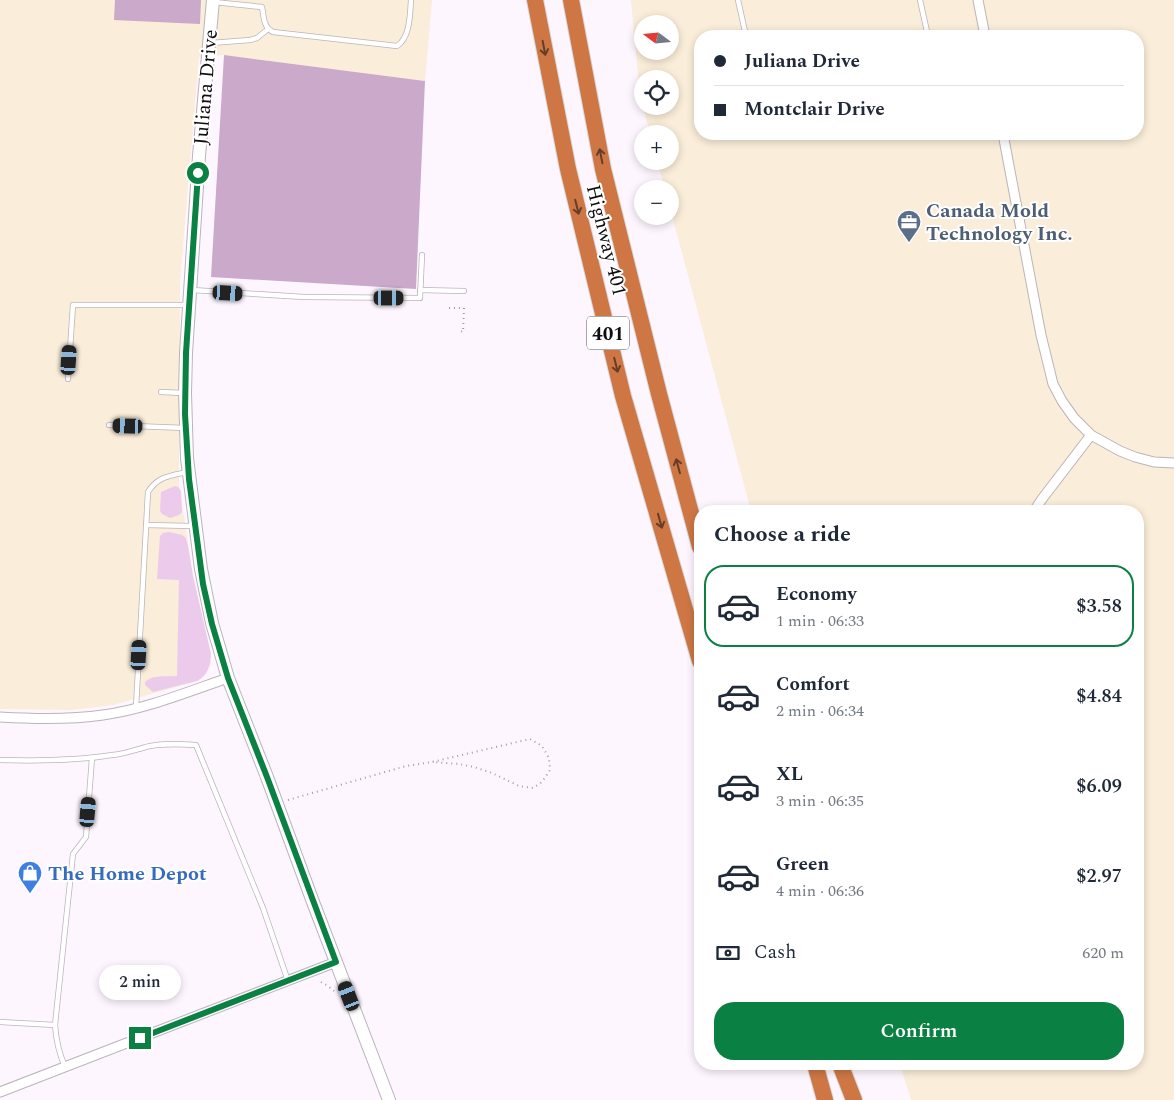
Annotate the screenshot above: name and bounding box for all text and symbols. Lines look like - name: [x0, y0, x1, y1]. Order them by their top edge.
- north arrow: [634, 15, 679, 60]
- map controls: [634, 15, 679, 225]
- street label: Juliana Drive: [186, 28, 226, 146]
- one-way arrow: [540, 39, 549, 55]
- text: Juliana Drive: [744, 47, 860, 76]
- button: locate: [634, 70, 679, 115]
- text: Montclair Drive: [744, 95, 885, 124]
- button: +: [634, 125, 679, 170]
- one-way arrow: [595, 148, 605, 164]
- route start: [187, 162, 209, 184]
- button: −: [634, 180, 679, 225]
- street label: Highway 401: [578, 181, 634, 299]
- place label: Canada Mold Technology Inc.: [926, 196, 1073, 249]
- one-way arrow: [573, 198, 582, 214]
- office icon: Canada Mold Technology Inc.: [896, 209, 922, 243]
- car: [212, 285, 243, 301]
- car: [374, 291, 404, 306]
- road number: 401: [587, 316, 629, 349]
- car: [60, 345, 77, 375]
- one-way arrow: [612, 356, 621, 372]
- car: [112, 418, 143, 434]
- one-way arrow: [673, 458, 682, 474]
- one-way arrow: [655, 513, 665, 529]
- text: Choose a ride: [714, 518, 851, 551]
- text: Economy: [776, 580, 857, 609]
- icon: car: [716, 584, 761, 629]
- text: $3.58: [1076, 592, 1122, 621]
- text: 1 min · 06:33: [776, 609, 864, 633]
- car: [130, 640, 147, 670]
- text: Comfort: [776, 670, 850, 699]
- icon: car: [716, 674, 761, 719]
- text: $4.84: [1076, 682, 1122, 711]
- text: 2 min · 06:34: [776, 699, 864, 723]
- text: XL: [776, 760, 803, 789]
- icon: car: [716, 764, 761, 809]
- text: $6.09: [1076, 772, 1122, 801]
- text: 3 min · 06:35: [776, 789, 864, 813]
- car: [79, 796, 96, 828]
- text: Green: [776, 850, 829, 879]
- icon: car: [716, 854, 761, 899]
- place label: The Home Depot: [48, 859, 207, 889]
- shop icon: The Home Depot: [17, 860, 43, 894]
- text: $2.97: [1076, 862, 1122, 891]
- text: 4 min · 06:36: [776, 879, 864, 903]
- text: Cash: [754, 938, 796, 967]
- icon: cash: [714, 939, 742, 967]
- text: 620 m: [1082, 941, 1124, 965]
- callout: 2 min: [99, 966, 181, 1000]
- text: 2 min: [119, 970, 161, 994]
- car: [336, 979, 361, 1013]
- button: Confirm: [714, 1002, 1124, 1060]
- route end: [129, 1027, 151, 1049]

